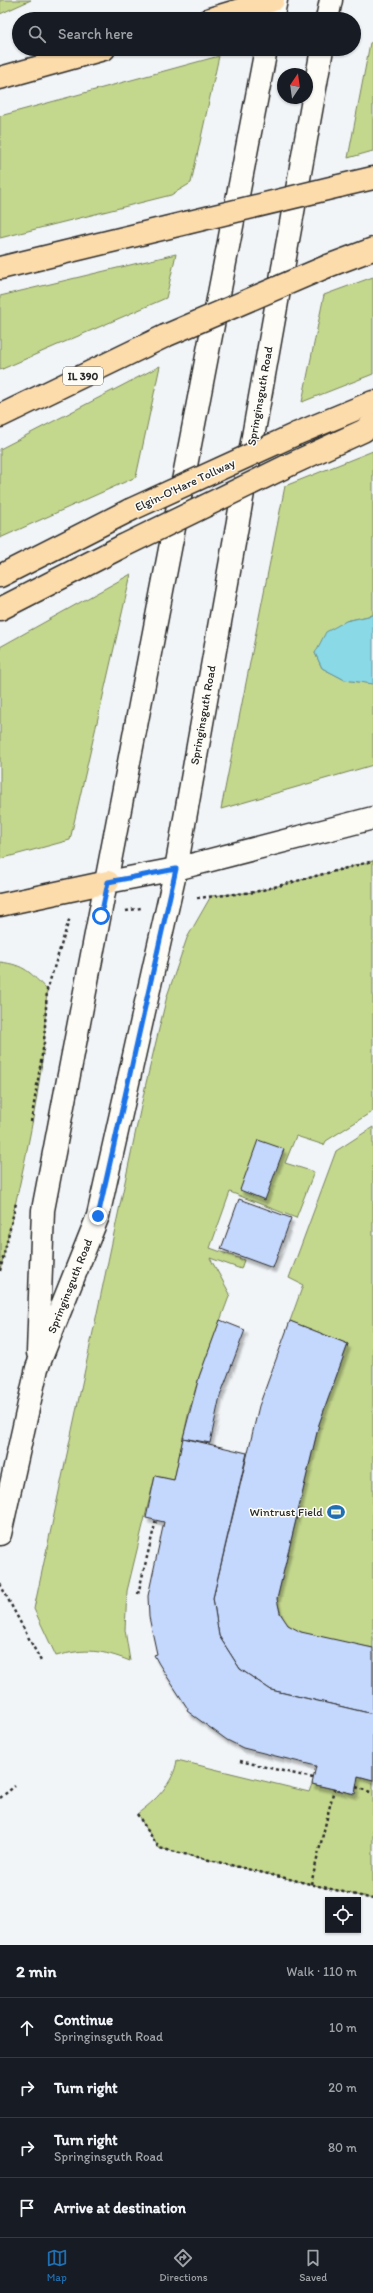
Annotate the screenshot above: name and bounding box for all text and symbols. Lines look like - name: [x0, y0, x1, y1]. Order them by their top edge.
- search box: [12, 12, 361, 56]
- icon: search: [26, 23, 48, 45]
- text: Search here: [58, 25, 133, 43]
- north arrow: [277, 68, 313, 104]
- street label: Springinsguth Road: [244, 345, 276, 447]
- road number: IL 390: [63, 367, 103, 385]
- street label: Elgin-O'Hare Tollway: [133, 456, 237, 514]
- street label: Springinsguth Road: [187, 664, 219, 766]
- route start: [92, 907, 110, 925]
- route end: [89, 1207, 107, 1225]
- street label: Springinsguth Road: [45, 1236, 96, 1335]
- sports icon: Wintrust Field: [326, 1502, 346, 1522]
- place label: Wintrust Field: [250, 1505, 323, 1519]
- map controls: [325, 1897, 361, 1933]
- button: locate: [325, 1897, 361, 1933]
- text: 2 min: [16, 1961, 56, 1981]
- text: Walk · 110 m: [286, 1964, 357, 1979]
- text: Continue: [54, 2011, 113, 2029]
- icon: ahead: [16, 2017, 38, 2039]
- text: 10 m: [329, 2020, 357, 2035]
- text: Springinsguth Road: [54, 2029, 163, 2044]
- icon: right: [16, 2077, 38, 2099]
- text: Turn right: [54, 2079, 118, 2097]
- text: 20 m: [328, 2080, 357, 2095]
- text: Turn right: [54, 2131, 118, 2149]
- icon: right: [16, 2137, 38, 2159]
- text: 80 m: [328, 2140, 357, 2155]
- text: Springinsguth Road: [54, 2149, 163, 2164]
- icon: arrive: [16, 2197, 38, 2219]
- text: Arrive at destination: [54, 2199, 186, 2217]
- tab: Map: [46, 2247, 68, 2284]
- tab: Directions: [159, 2247, 208, 2284]
- tab: Saved: [299, 2247, 327, 2284]

